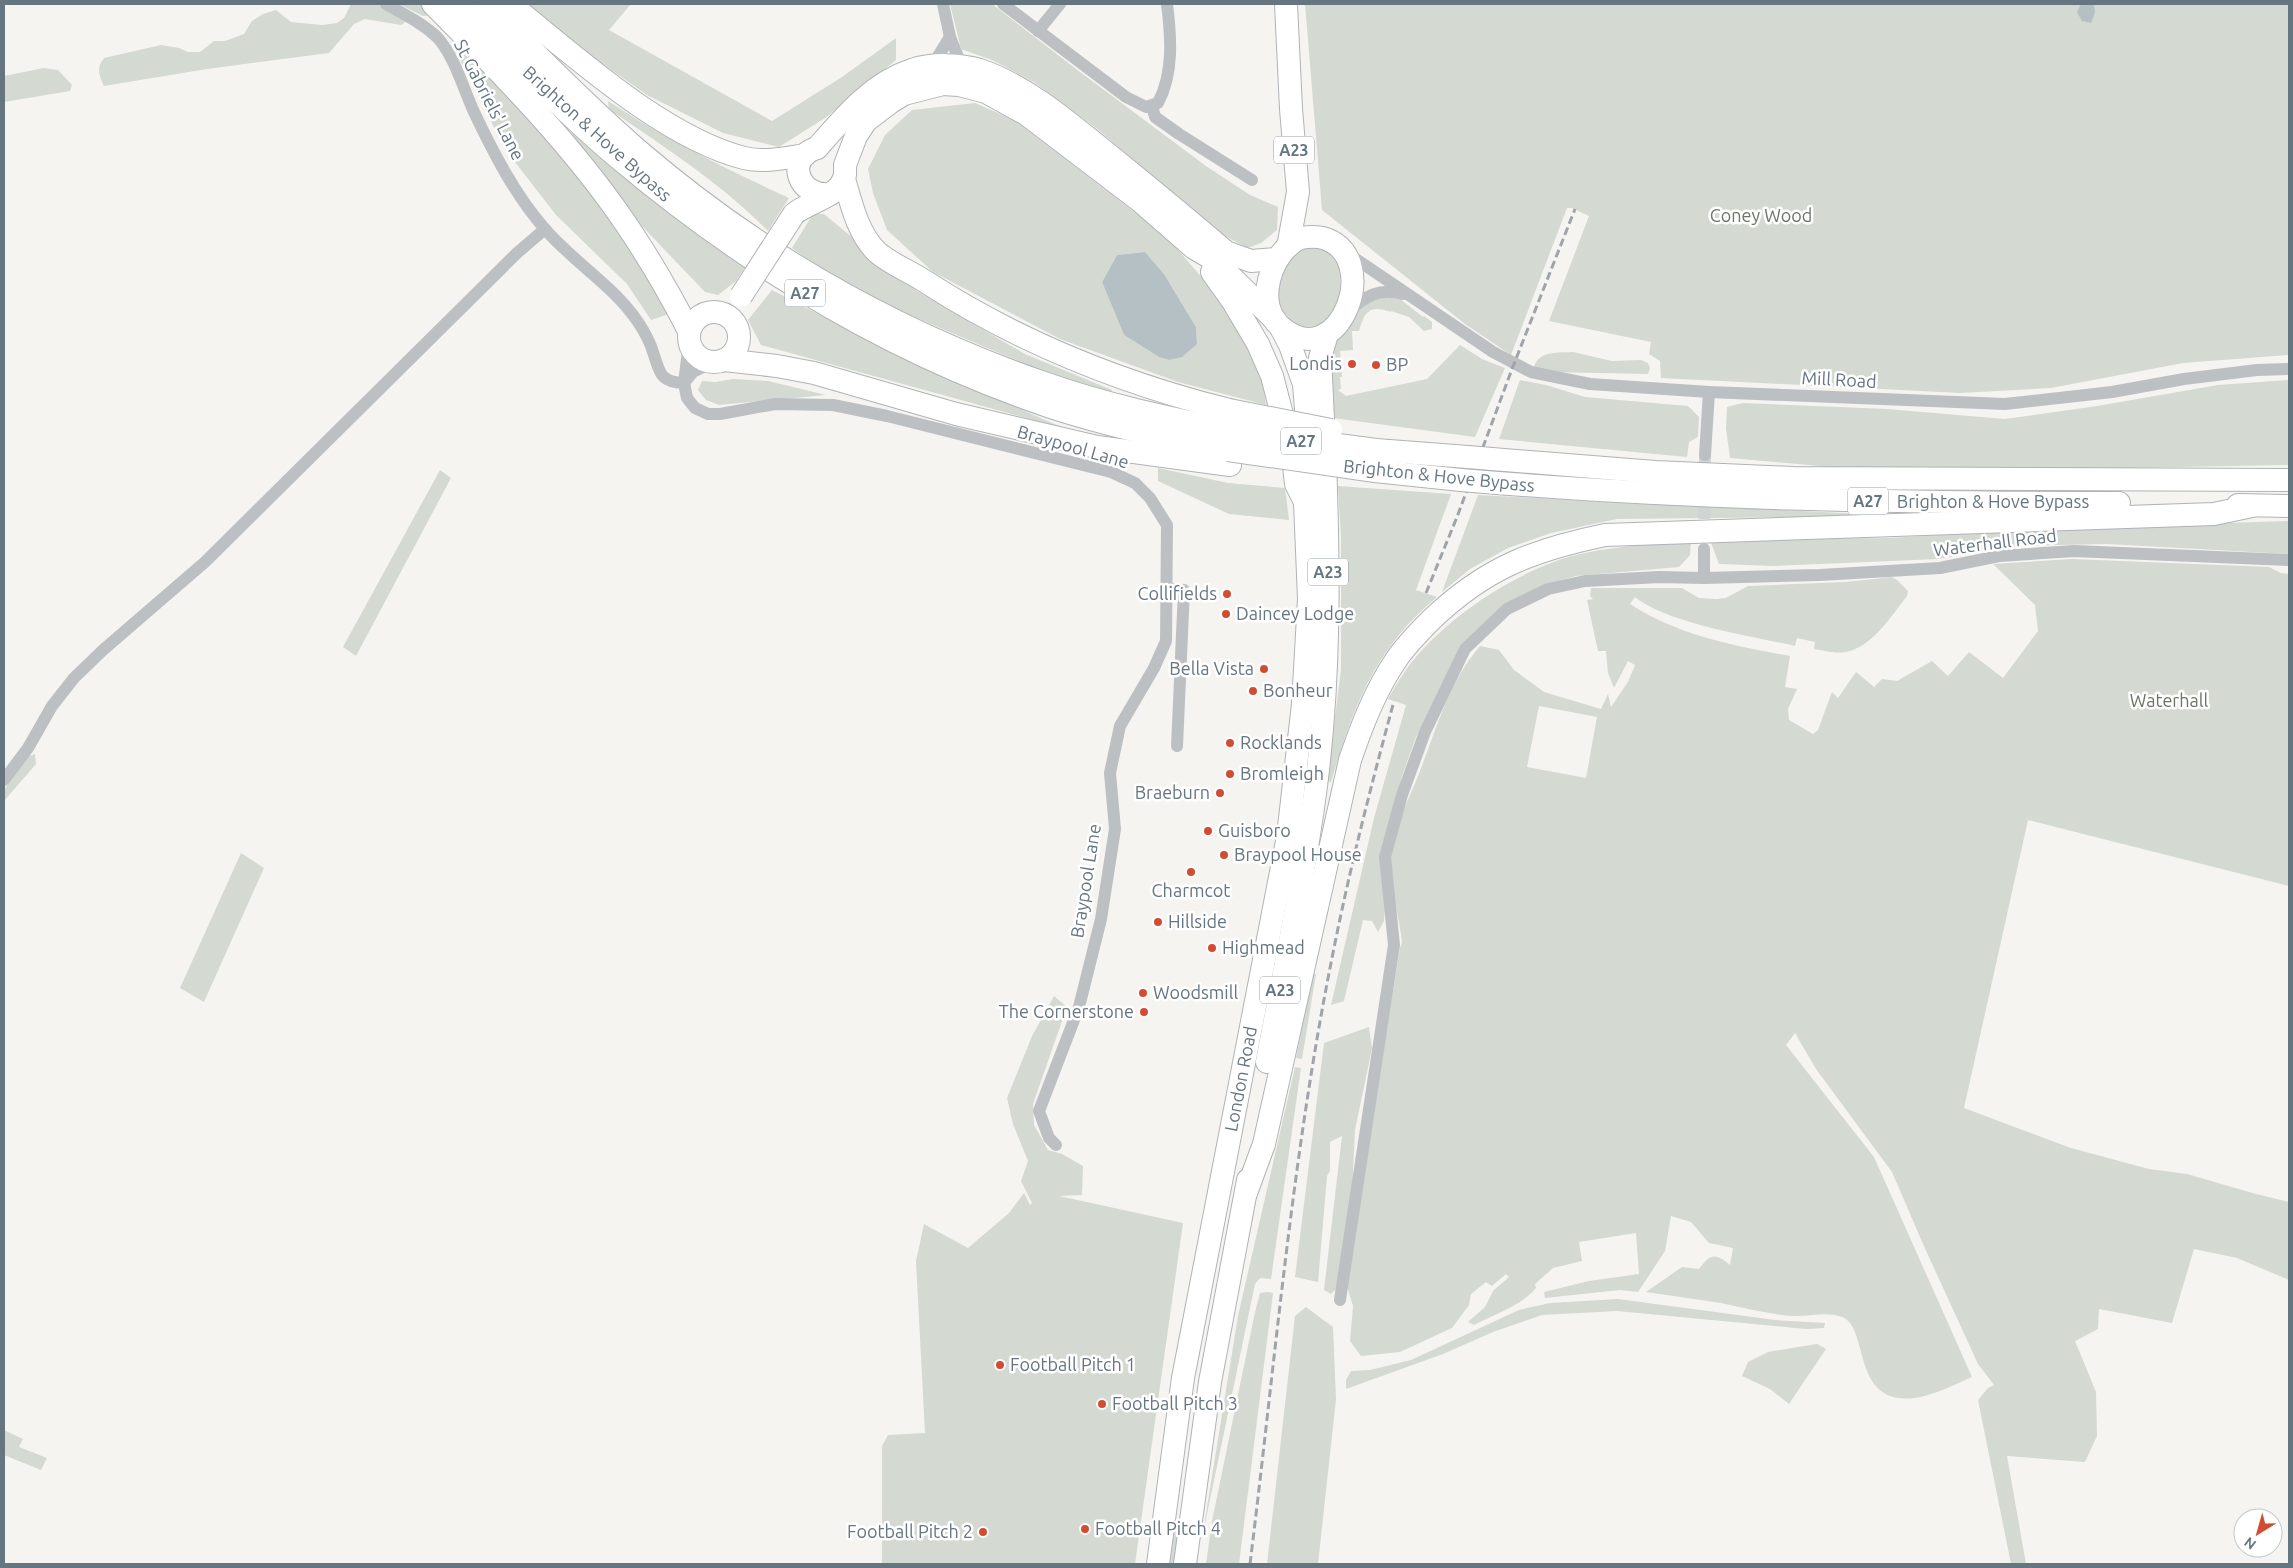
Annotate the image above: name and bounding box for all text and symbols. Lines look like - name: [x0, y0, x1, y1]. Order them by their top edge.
- street label: St Gabriels' Lane: [451, 36, 529, 163]
- street label: Brighton & Hove Bypass: [519, 61, 676, 205]
- road number: A23: [1274, 136, 1314, 164]
- park label: Coney Wood: [1710, 205, 1812, 225]
- road number: A27: [785, 280, 825, 306]
- place label: Londis: [1289, 353, 1342, 373]
- place label: BP: [1386, 354, 1408, 374]
- marker: Londis: [1346, 358, 1358, 370]
- marker: BP: [1370, 359, 1382, 371]
- street label: Mill Road: [1801, 367, 1877, 391]
- street label: Braypool Lane: [1015, 421, 1131, 472]
- road number: A27: [1281, 428, 1321, 454]
- street label: Brighton & Hove Bypass: [1342, 455, 1536, 495]
- road number: A27: [1848, 488, 1888, 514]
- street label: Brighton & Hove Bypass: [1897, 491, 2089, 511]
- street label: Waterhall Road: [1932, 525, 2058, 559]
- road number: A23: [1308, 558, 1348, 586]
- place label: Collifields: [1137, 583, 1217, 603]
- marker: Collifields: [1221, 588, 1233, 600]
- place label: Daincey Lodge: [1236, 603, 1354, 623]
- marker: Daincey Lodge: [1220, 608, 1232, 620]
- place label: Bella Vista: [1169, 658, 1254, 678]
- marker: Bella Vista: [1258, 663, 1270, 675]
- place label: Bonheur: [1263, 680, 1333, 700]
- marker: Bonheur: [1247, 685, 1259, 697]
- park label: Waterhall: [2130, 690, 2208, 710]
- place label: Rocklands: [1240, 732, 1322, 752]
- marker: Rocklands: [1224, 737, 1236, 749]
- place label: Bromleigh: [1240, 763, 1324, 783]
- marker: Bromleigh: [1224, 768, 1236, 780]
- place label: Braeburn: [1135, 782, 1210, 802]
- marker: Braeburn: [1214, 787, 1226, 799]
- place label: Guisboro: [1218, 820, 1291, 840]
- street label: Braypool Lane: [1066, 822, 1104, 939]
- marker: Guisboro: [1202, 825, 1214, 837]
- place label: Braypool House: [1234, 844, 1362, 864]
- marker: Braypool House: [1218, 849, 1230, 861]
- marker: Charmcot: [1185, 866, 1197, 878]
- place label: Charmcot: [1152, 880, 1230, 900]
- place label: Hillside: [1168, 911, 1227, 931]
- marker: Hillside: [1152, 916, 1164, 928]
- place label: Highmead: [1222, 937, 1305, 957]
- marker: Highmead: [1206, 942, 1218, 954]
- road number: A23: [1260, 976, 1300, 1004]
- place label: Woodsmill: [1153, 982, 1238, 1002]
- marker: Woodsmill: [1137, 987, 1149, 999]
- place label: The Cornerstone: [999, 1001, 1134, 1021]
- marker: The Cornerstone: [1138, 1006, 1150, 1018]
- street label: London Road: [1220, 1024, 1260, 1133]
- place label: Football Pitch 1: [1010, 1354, 1136, 1374]
- marker: Football Pitch 1: [994, 1359, 1006, 1371]
- place label: Football Pitch 3: [1112, 1393, 1238, 1413]
- marker: Football Pitch 3: [1096, 1398, 1108, 1410]
- north arrow: [2233, 1508, 2283, 1558]
- place label: Football Pitch 4: [1095, 1518, 1221, 1538]
- place label: Football Pitch 2: [847, 1521, 973, 1541]
- marker: Football Pitch 4: [1079, 1523, 1091, 1535]
- marker: Football Pitch 2: [977, 1526, 989, 1538]
- text: N: [2241, 1534, 2259, 1553]

